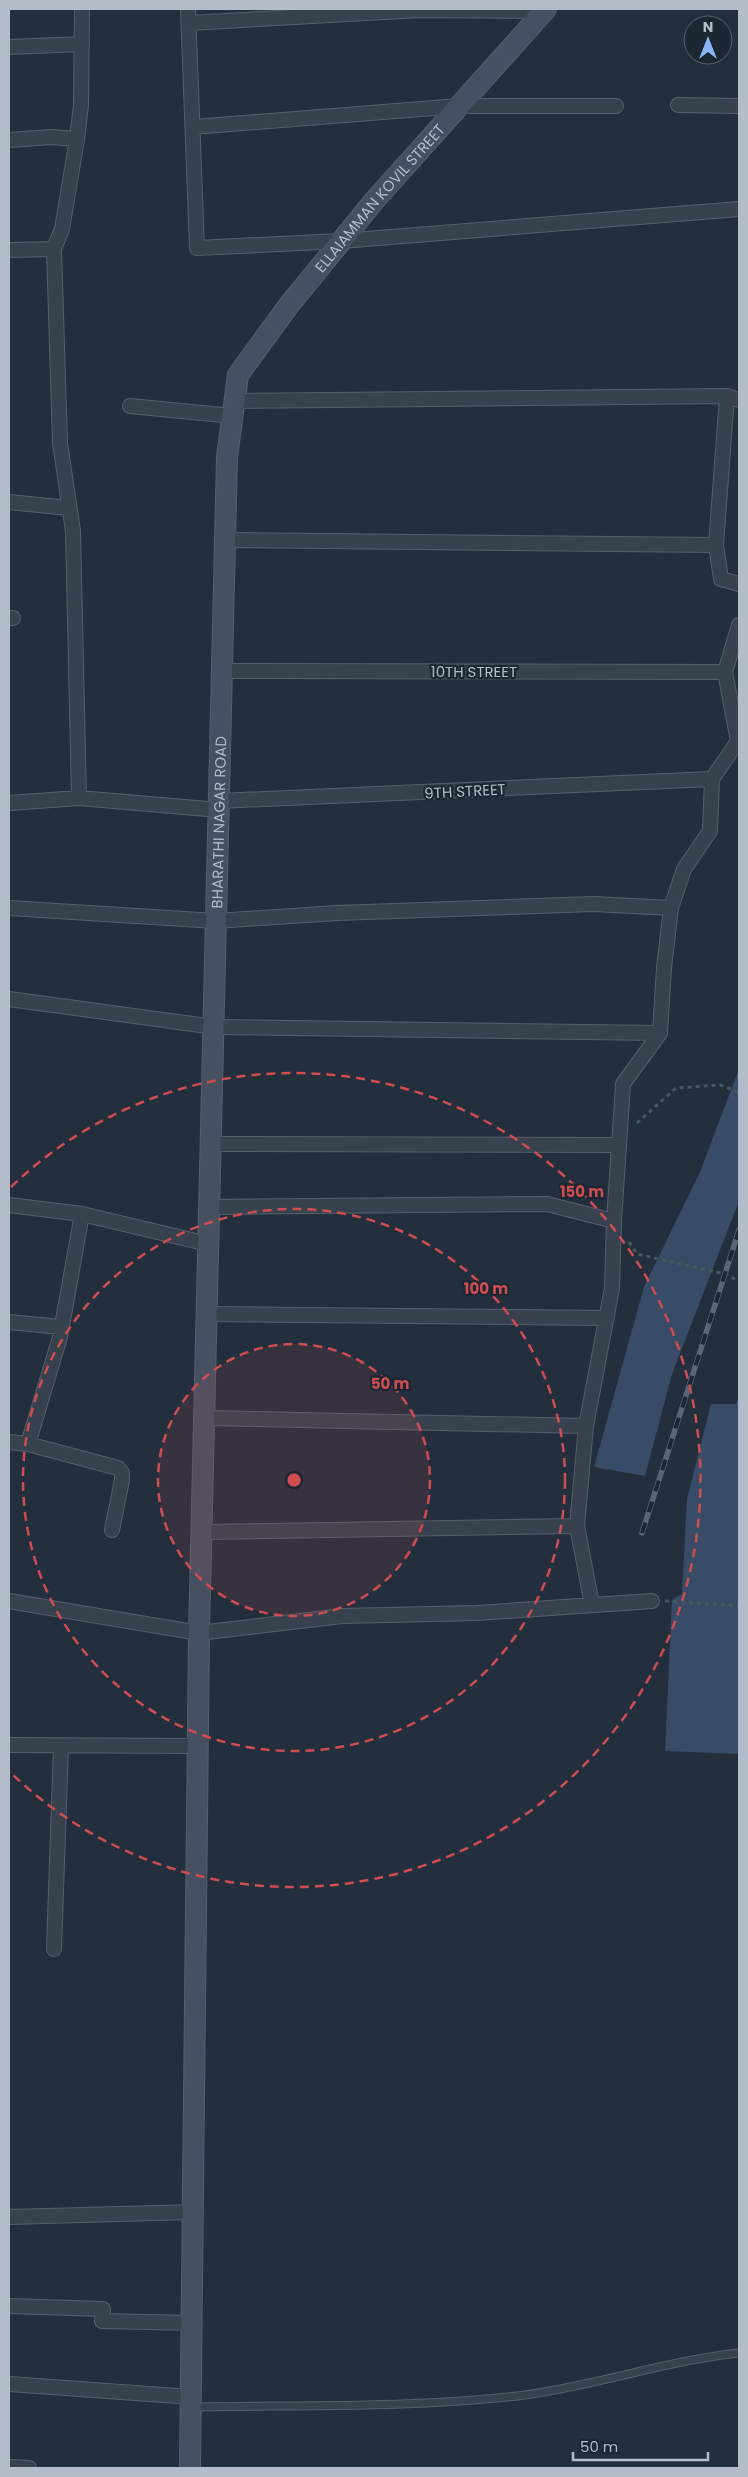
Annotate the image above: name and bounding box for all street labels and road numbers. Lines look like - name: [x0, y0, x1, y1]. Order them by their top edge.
- street label: ELLAIAMMAN KOVIL STREET: [310, 119, 449, 277]
- street label: 10TH STREET: [431, 661, 517, 682]
- street label: BHARATHI NAGAR ROAD: [206, 736, 231, 909]
- street label: 9TH STREET: [424, 778, 506, 804]

